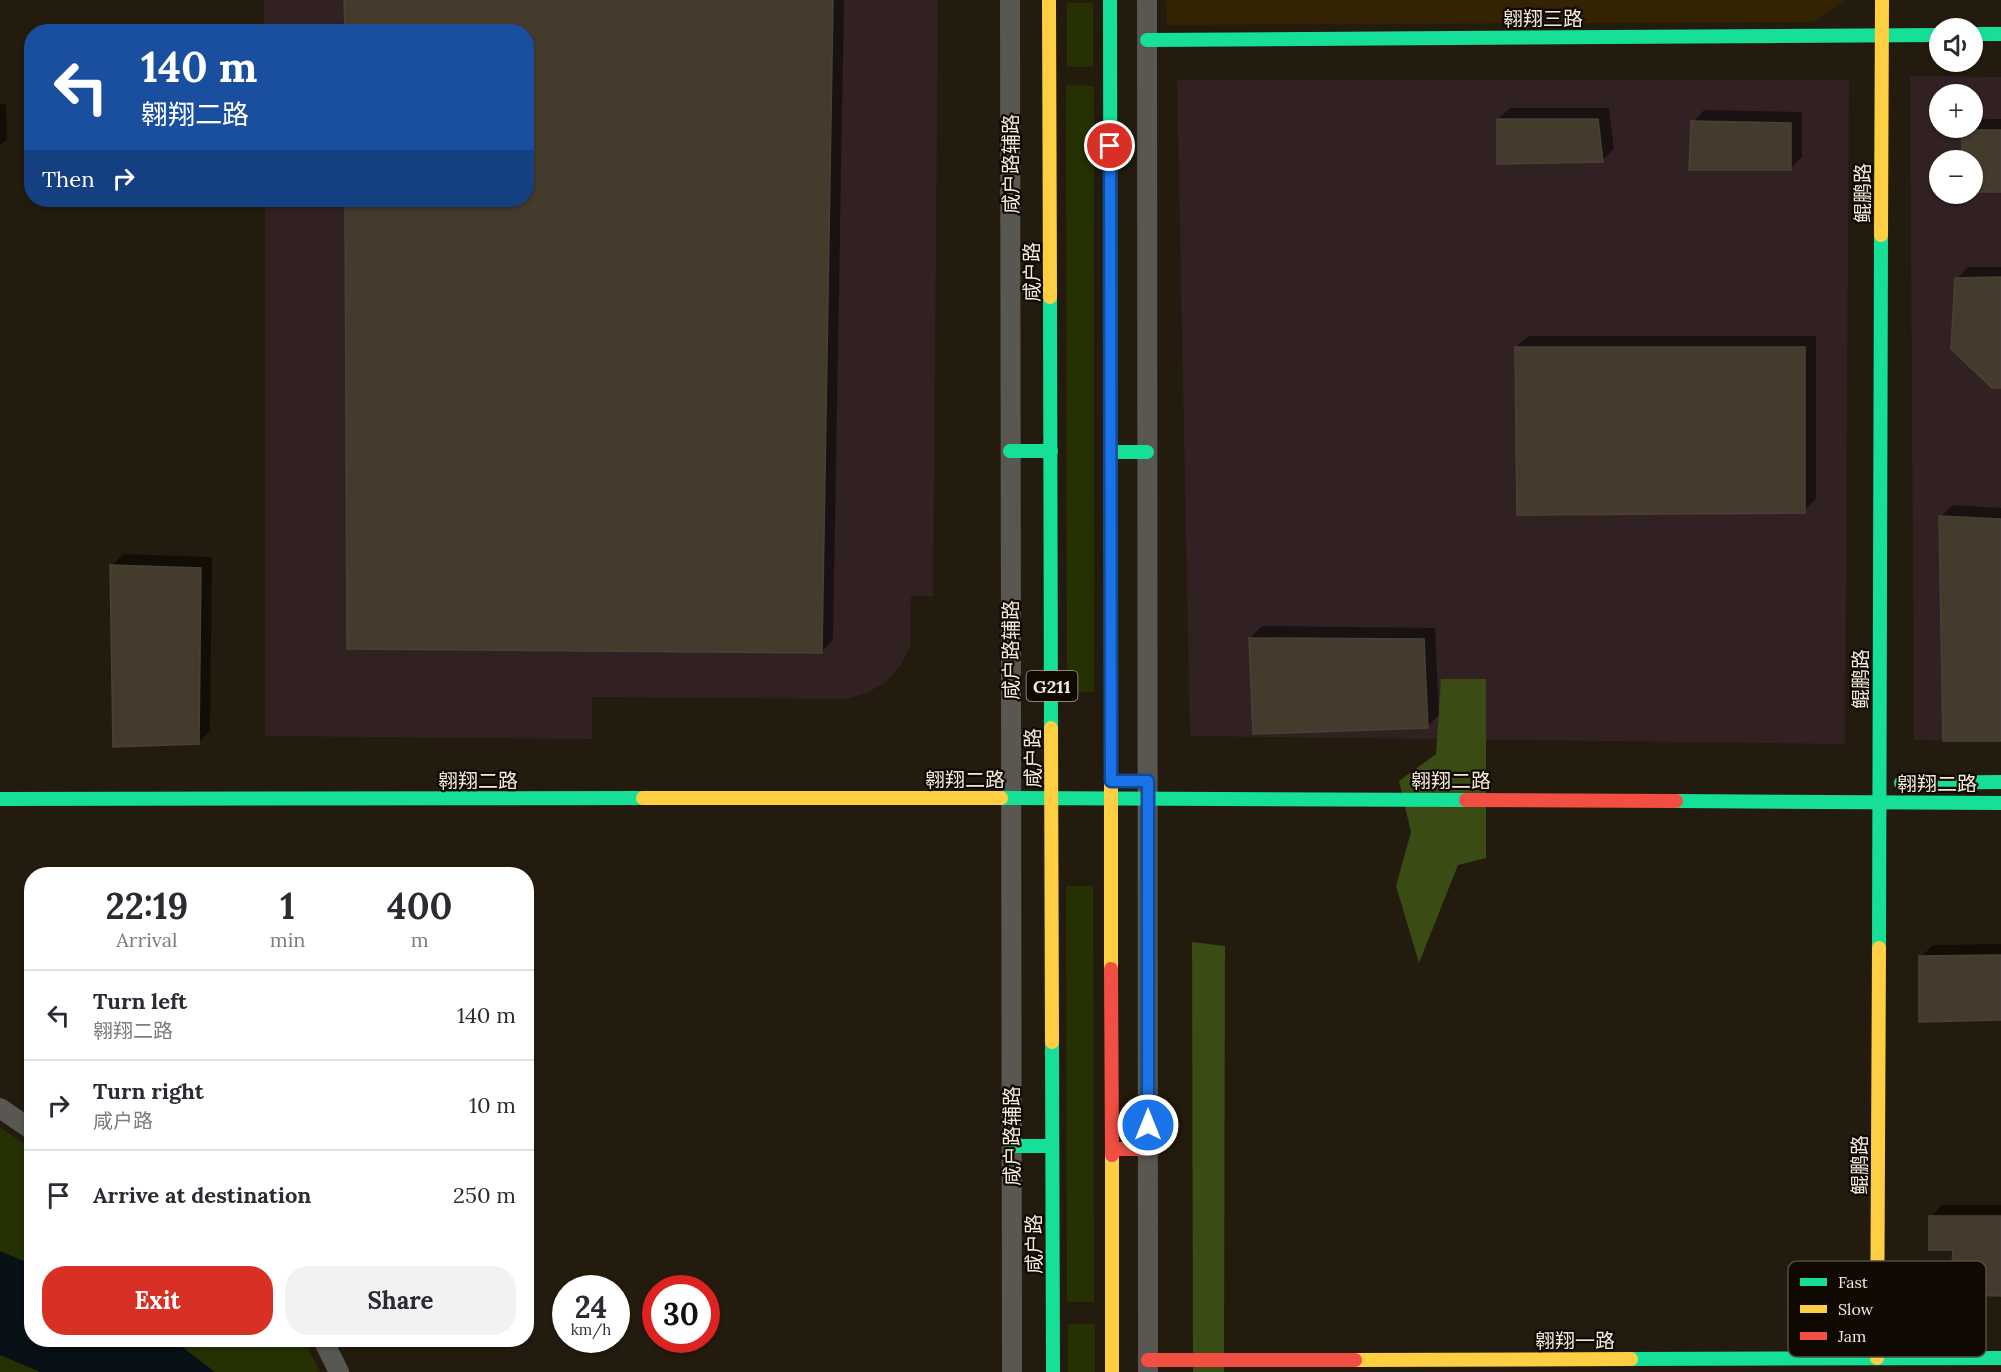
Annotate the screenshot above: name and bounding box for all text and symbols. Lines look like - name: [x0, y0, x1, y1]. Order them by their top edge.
- street label: 翱翔三路: [1503, 6, 1583, 31]
- map controls: [1929, 18, 1983, 204]
- button: sound: [1929, 18, 1983, 72]
- text: 140 m: [141, 40, 257, 94]
- icon: left: [42, 48, 120, 126]
- button: +: [1929, 84, 1983, 138]
- text: 翱翔二路: [141, 97, 249, 131]
- street label: 咸户路辅路: [998, 114, 1023, 214]
- pin: [1084, 120, 1135, 171]
- icon: arrive: [1093, 129, 1126, 162]
- button: −: [1929, 150, 1983, 204]
- icon: right: [107, 162, 140, 195]
- street label: 鲲鹏路: [1850, 163, 1875, 223]
- text: Then: [42, 165, 95, 193]
- street label: 咸户路: [1019, 242, 1044, 302]
- street label: 咸户路辅路: [998, 600, 1023, 700]
- street label: 鲲鹏路: [1848, 649, 1873, 709]
- road number: G211: [1026, 671, 1078, 701]
- street label: 咸户路: [1020, 728, 1045, 788]
- street label: 翱翔二路: [925, 767, 1005, 792]
- street label: 翱翔二路: [438, 768, 518, 793]
- street label: 翱翔二路: [1411, 768, 1491, 793]
- street label: 翱翔二路: [1897, 771, 1977, 796]
- text: 22:19: [106, 883, 188, 929]
- text: 1: [280, 883, 295, 929]
- text: 400: [387, 883, 452, 929]
- text: Arrival: [116, 927, 177, 952]
- text: min: [270, 927, 305, 952]
- text: m: [411, 927, 429, 952]
- text: Turn left: [93, 987, 187, 1015]
- icon: left: [42, 999, 75, 1032]
- text: 140 m: [457, 1001, 516, 1029]
- text: 翱翔二路: [93, 1018, 173, 1043]
- text: Turn right: [93, 1077, 204, 1105]
- street label: 咸户路辅路: [999, 1086, 1024, 1186]
- icon: right: [42, 1089, 75, 1122]
- text: 10 m: [469, 1091, 516, 1119]
- position arrow: [1116, 1093, 1180, 1157]
- text: 咸户路: [93, 1108, 153, 1133]
- street label: 鲲鹏路: [1847, 1135, 1872, 1195]
- icon: arrive: [42, 1179, 75, 1212]
- text: Arrive at destination: [93, 1181, 311, 1209]
- text: 250 m: [453, 1181, 516, 1209]
- street label: 咸户路: [1021, 1214, 1046, 1274]
- legend: [1788, 1261, 1986, 1357]
- button: Exit: [42, 1266, 273, 1335]
- button: Share: [285, 1266, 516, 1335]
- text: Fast: [1838, 1272, 1869, 1292]
- speed limit sign: 30: [642, 1275, 720, 1353]
- text: 24: [575, 1288, 607, 1326]
- text: Slow: [1838, 1299, 1874, 1319]
- text: km/h: [571, 1320, 611, 1339]
- text: Jam: [1837, 1326, 1866, 1346]
- street label: 翱翔一路: [1535, 1328, 1615, 1353]

